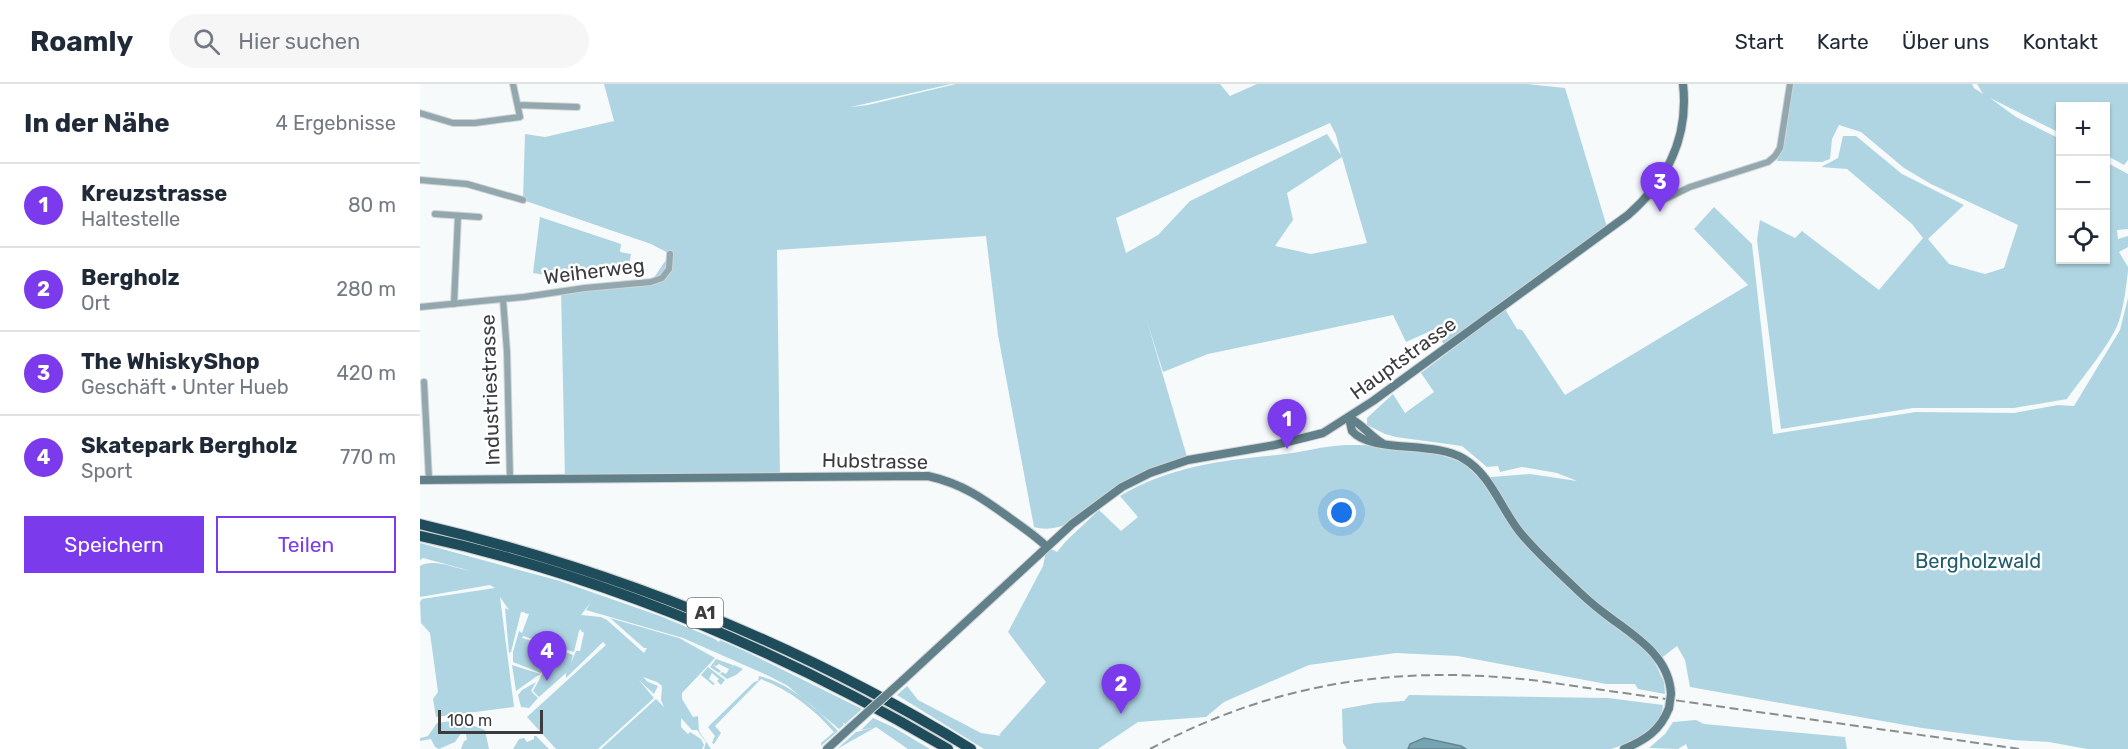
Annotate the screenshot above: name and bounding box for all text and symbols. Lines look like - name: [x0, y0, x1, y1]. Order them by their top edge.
- search box: [169, 14, 589, 68]
- text: Roamly: [30, 25, 133, 58]
- icon: search: [190, 25, 223, 58]
- text: Hier suchen: [238, 28, 360, 55]
- text: Start: [1735, 29, 1784, 54]
- text: Karte: [1817, 29, 1869, 54]
- text: Über uns: [1902, 29, 1990, 54]
- text: Kontakt: [2023, 29, 2098, 54]
- map controls: [2056, 102, 2110, 264]
- button: +: [2056, 102, 2110, 156]
- text: In der Nähe: [24, 108, 170, 139]
- text: 4 Ergebnisse: [276, 111, 396, 135]
- button: −: [2056, 156, 2110, 210]
- pin: 3: [1640, 162, 1680, 212]
- text: Kreuzstrasse: [81, 180, 227, 207]
- text: 1: [39, 193, 48, 217]
- text: 80 m: [348, 193, 396, 217]
- text: Haltestelle: [81, 207, 180, 231]
- button: locate: [2056, 210, 2110, 264]
- street label: Weiherweg: [542, 253, 646, 289]
- text: Bergholz: [81, 264, 180, 291]
- text: 2: [37, 277, 50, 301]
- text: 280 m: [336, 277, 396, 301]
- text: Ort: [81, 291, 110, 315]
- street label: Hauptstrasse: [1345, 312, 1461, 404]
- street label: Industriestrasse: [475, 314, 505, 466]
- text: The WhiskyShop: [81, 348, 260, 375]
- text: 3: [37, 361, 50, 385]
- text: 420 m: [336, 361, 396, 385]
- text: Geschäft · Unter Hueb: [81, 375, 289, 399]
- pin: 1: [1268, 400, 1306, 449]
- text: Skatepark Bergholz: [81, 432, 297, 459]
- text: 4: [37, 445, 50, 469]
- text: 770 m: [340, 445, 396, 469]
- street label: Hubstrasse: [822, 448, 928, 474]
- text: Sport: [81, 459, 132, 483]
- your location: [1327, 498, 1356, 527]
- button: Speichern: [24, 516, 204, 573]
- button: Teilen: [216, 516, 396, 573]
- park label: Bergholzwald: [1915, 549, 2041, 573]
- road number: A1: [687, 598, 723, 628]
- pin: 4: [528, 632, 566, 681]
- pin: 2: [1102, 664, 1140, 714]
- scale bar: [438, 707, 543, 734]
- text: 100 m: [447, 711, 492, 730]

